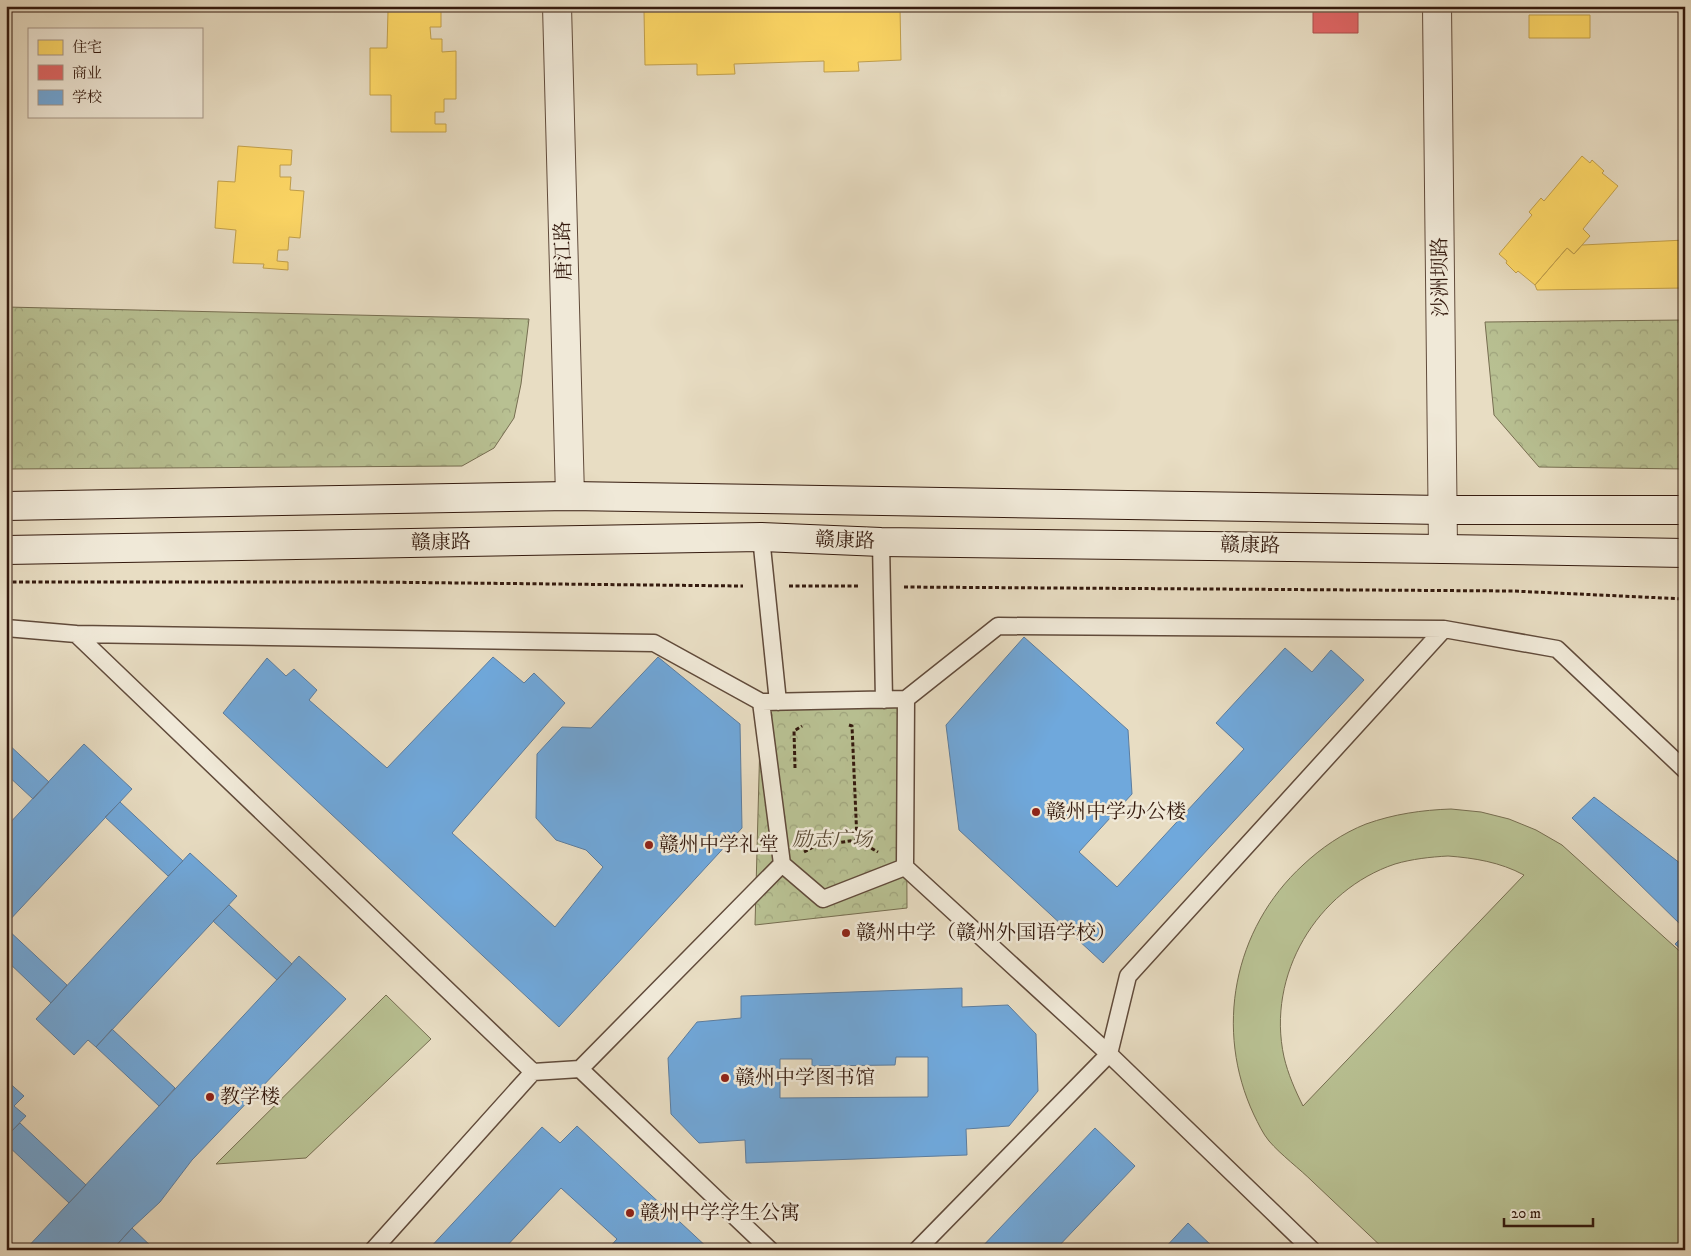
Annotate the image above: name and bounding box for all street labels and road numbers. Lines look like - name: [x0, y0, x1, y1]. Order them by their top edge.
- street label: 唐江路: [550, 221, 578, 281]
- street label: 沙洲坝路: [1428, 237, 1454, 317]
- street label: 赣康路: [815, 527, 875, 555]
- street label: 赣康路: [411, 530, 471, 556]
- street label: 赣康路: [1220, 533, 1280, 559]

